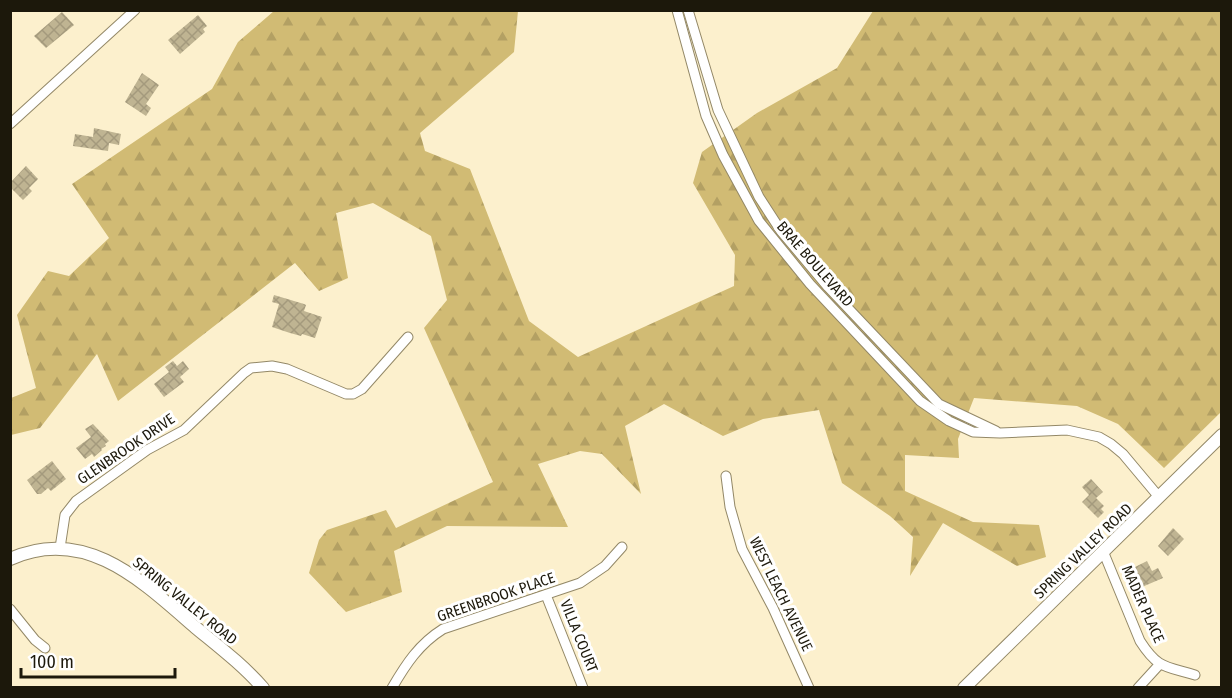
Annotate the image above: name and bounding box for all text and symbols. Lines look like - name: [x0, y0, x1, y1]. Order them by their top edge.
- street label: BRAE BOULEVARD: [773, 218, 857, 310]
- street label: GLENBROOK DRIVE: [74, 410, 178, 488]
- street label: SPRING VALLEY ROAD: [1030, 500, 1136, 602]
- street label: WEST LEACH AVENUE: [746, 534, 816, 654]
- street label: SPRING VALLEY ROAD: [129, 553, 241, 649]
- street label: MADER PLACE: [1118, 562, 1168, 646]
- street label: GREENBROOK PLACE: [435, 568, 557, 626]
- street label: VILLA COURT: [556, 597, 602, 675]
- scale bar: [21, 641, 176, 679]
- text: 100 m: [30, 651, 74, 673]

